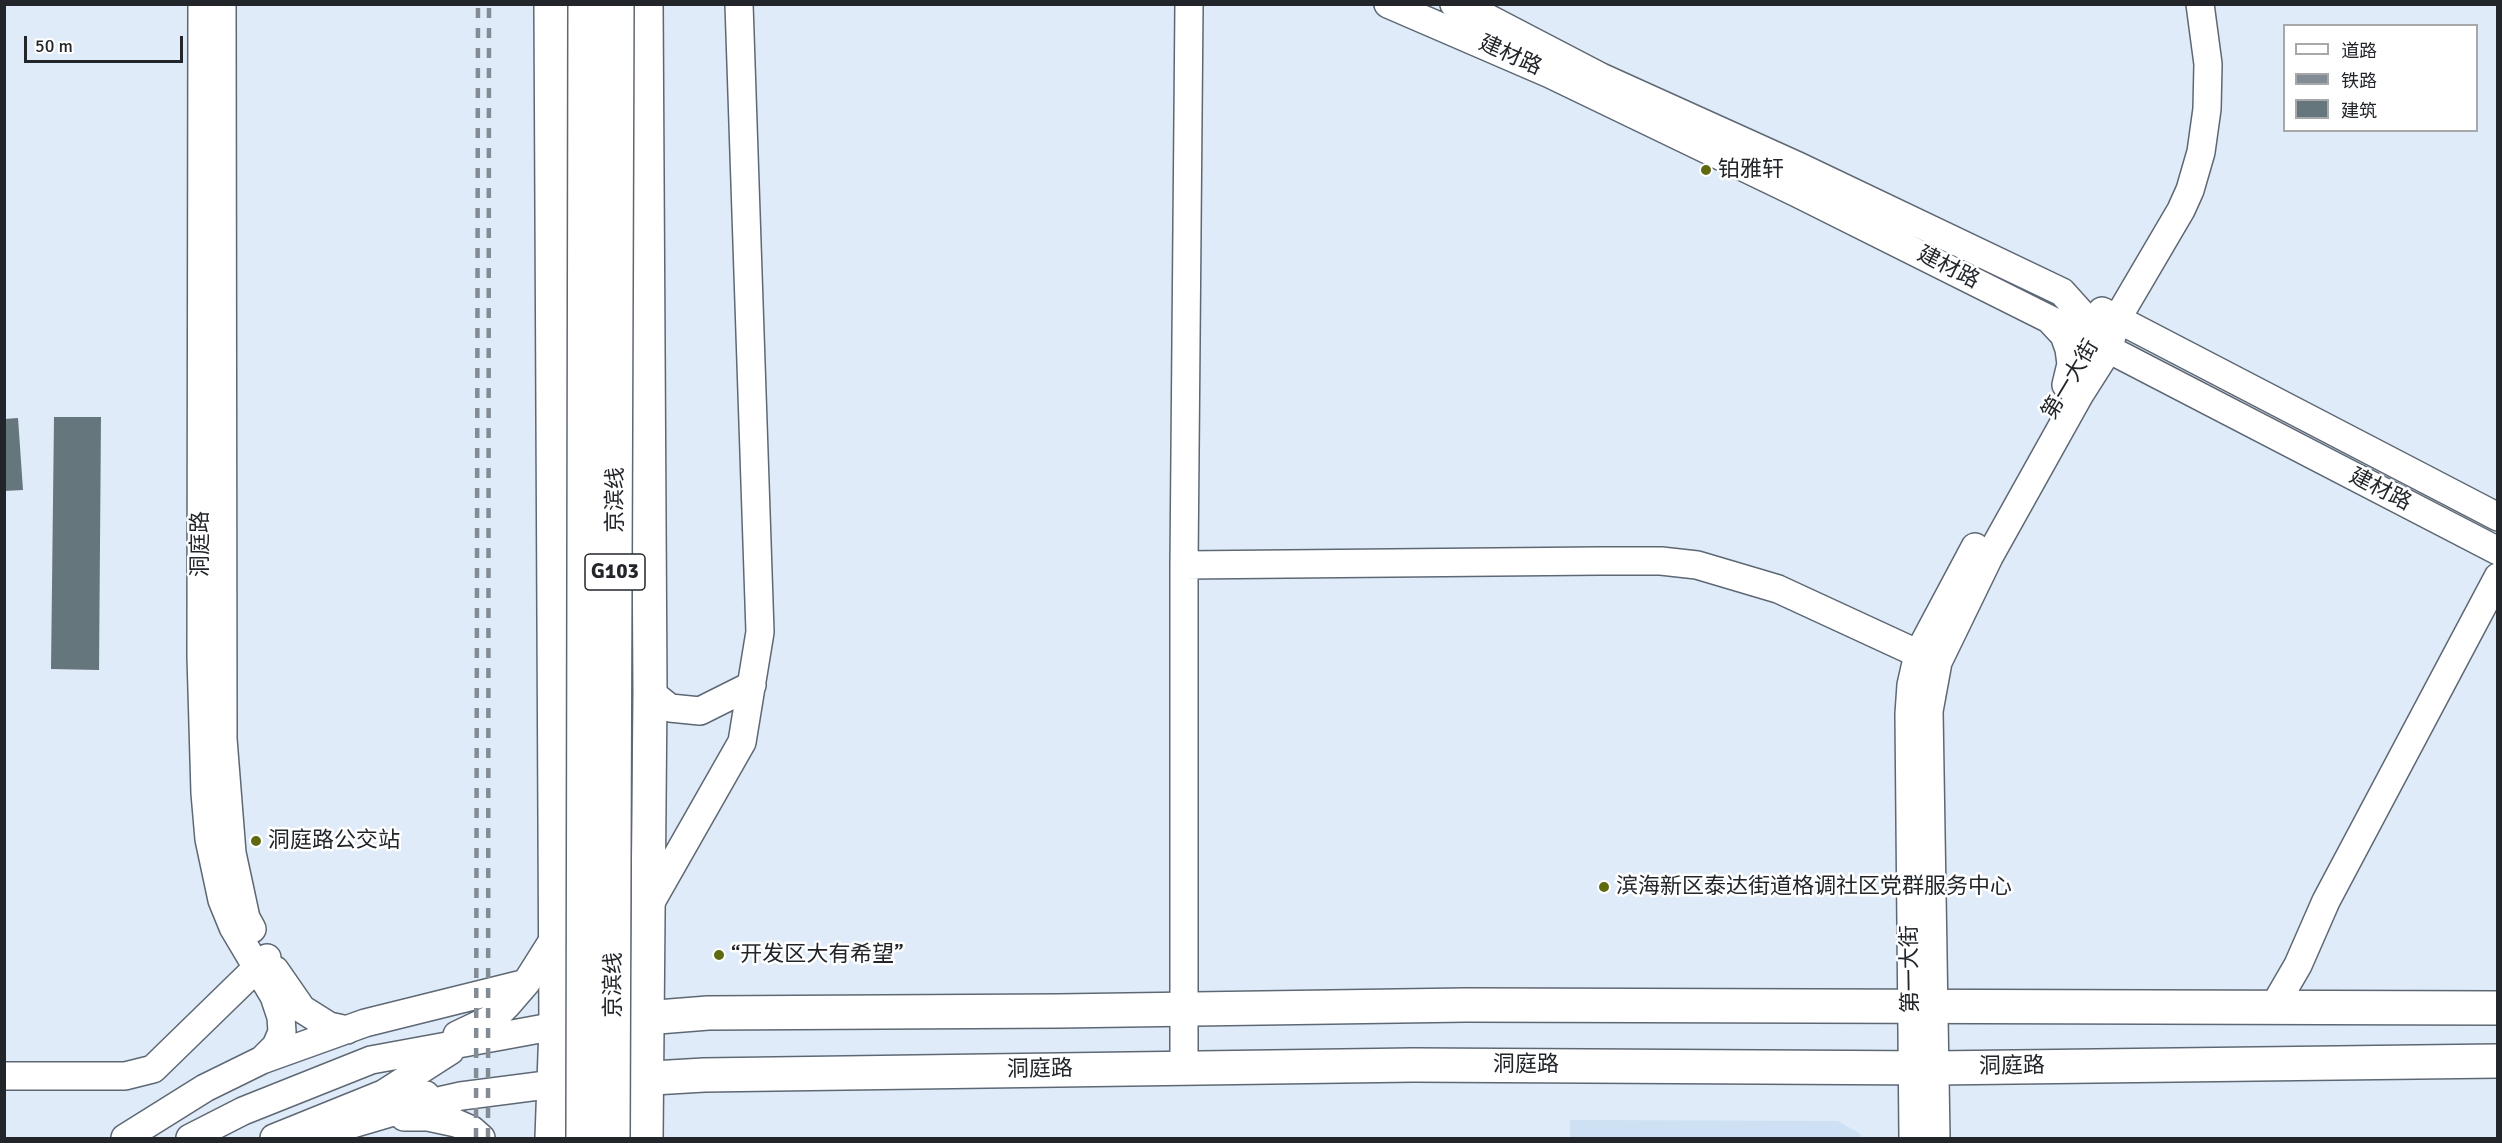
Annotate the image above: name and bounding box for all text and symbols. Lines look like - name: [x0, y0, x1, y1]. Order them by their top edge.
- scale bar: [27, 24, 186, 62]
- legend: [2283, 24, 2478, 132]
- street label: 建材路: [1474, 31, 1546, 81]
- text: 50 m: [35, 35, 73, 57]
- text: 道路: [2341, 40, 2377, 62]
- text: 铁路: [2341, 70, 2377, 92]
- text: 建筑: [2341, 100, 2377, 122]
- place label: 铂雅轩: [1718, 157, 1784, 183]
- marker: 铂雅轩: [1699, 163, 1713, 177]
- street label: 建材路: [1913, 241, 1983, 295]
- street label: 第一大街: [2037, 335, 2105, 425]
- street label: 建材路: [2345, 463, 2415, 517]
- street label: 京滨线: [603, 467, 629, 533]
- street label: 洞庭路: [188, 511, 214, 577]
- road number: G103: [585, 554, 645, 590]
- place label: 洞庭路公交站: [268, 828, 400, 854]
- marker: 洞庭路公交站: [249, 834, 263, 848]
- place label: 滨海新区泰达街道格调社区党群服务中心: [1616, 874, 2012, 900]
- marker: 滨海新区泰达街道格调社区党群服务中心: [1597, 880, 1611, 894]
- street label: 第一大街: [1897, 925, 1925, 1013]
- place label: “开发区大有希望”: [731, 942, 904, 968]
- marker: “开发区大有希望”: [712, 948, 726, 962]
- street label: 京滨线: [601, 952, 627, 1018]
- street label: 洞庭路: [1493, 1052, 1559, 1078]
- street label: 洞庭路: [1979, 1053, 2045, 1081]
- street label: 洞庭路: [1007, 1056, 1073, 1084]

